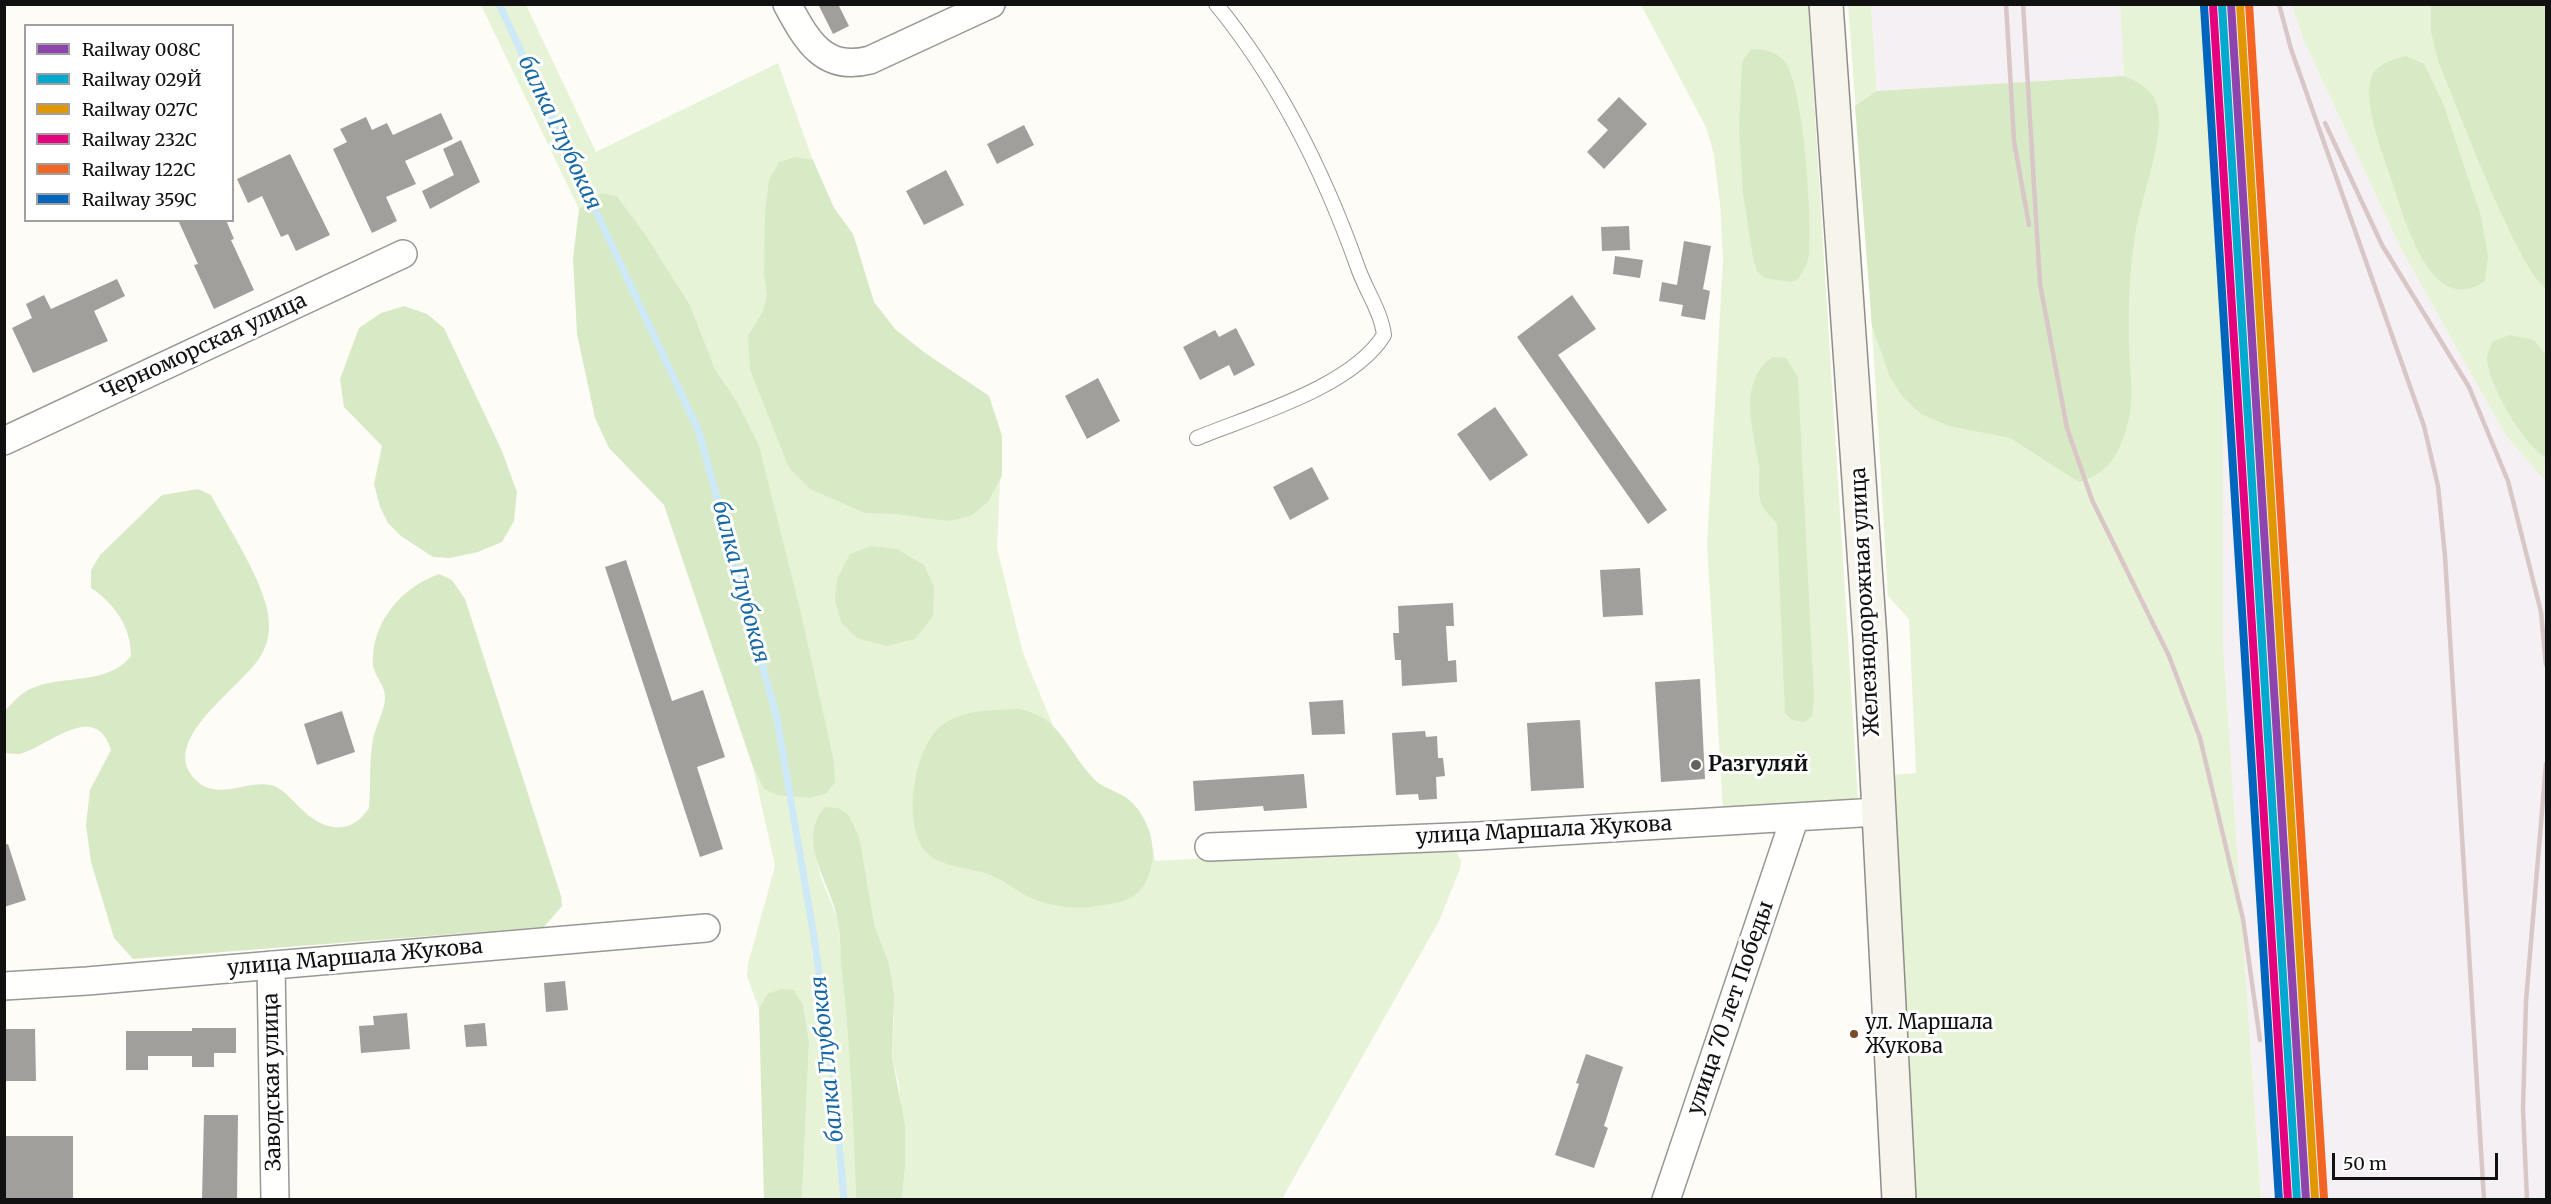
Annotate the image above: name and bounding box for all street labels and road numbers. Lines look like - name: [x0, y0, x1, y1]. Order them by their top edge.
- street label: Черноморская улица: [97, 288, 311, 406]
- street label: Железнодорожная улица: [1846, 467, 1886, 737]
- street label: улица Маршала Жукова: [1415, 812, 1673, 850]
- street label: улица 70 лет Победы: [1683, 898, 1779, 1118]
- street label: улица Маршала Жукова: [226, 934, 484, 982]
- street label: Заводская улица: [259, 993, 287, 1171]

